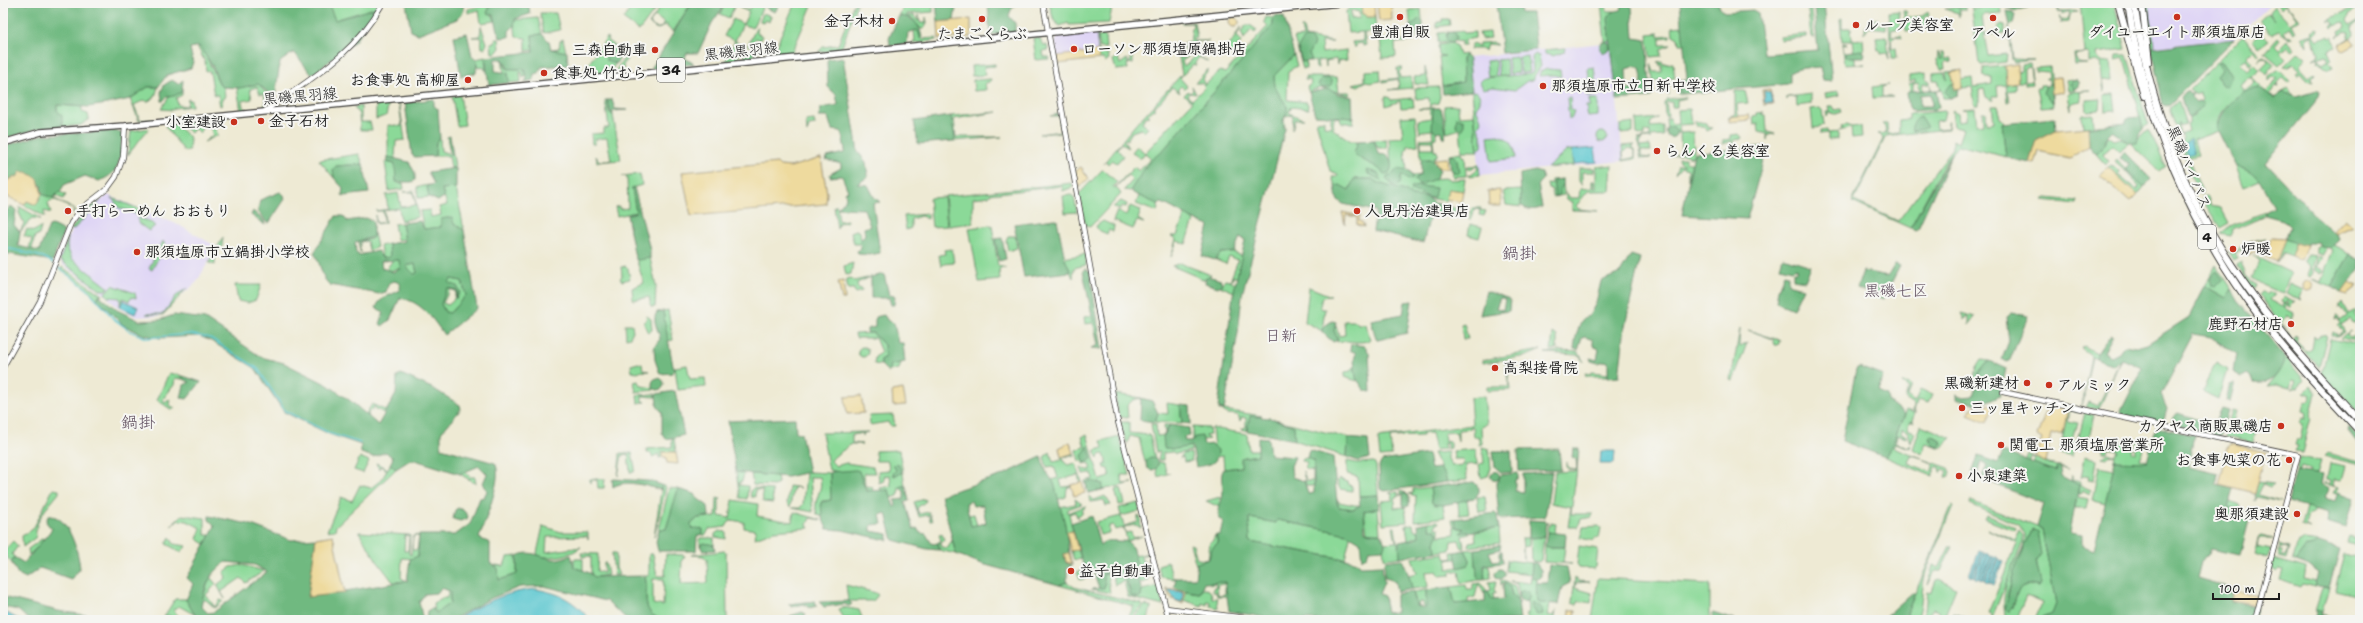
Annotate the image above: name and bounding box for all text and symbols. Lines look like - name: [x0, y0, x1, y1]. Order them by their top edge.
- place label: 金子木材: [824, 11, 884, 31]
- marker: 豊浦自販: [1395, 12, 1405, 22]
- marker: ダイユーエイト那須塩原店: [2172, 12, 2182, 22]
- marker: アベル: [1988, 13, 1998, 23]
- marker: たまごくらぶ: [977, 14, 987, 24]
- place label: ループ美容室: [1864, 15, 1954, 35]
- marker: 金子木材: [887, 16, 897, 26]
- marker: ループ美容室: [1851, 20, 1861, 30]
- place label: 豊浦自販: [1370, 22, 1430, 42]
- place label: ダイユーエイト那須塩原店: [2088, 22, 2266, 42]
- place label: アベル: [1970, 23, 2016, 43]
- place label: たまごくらぶ: [937, 24, 1027, 44]
- street label: 黒磯黒羽線: [703, 37, 779, 65]
- place label: ローソン那須塩原鍋掛店: [1082, 39, 1247, 59]
- place label: 三森自動車: [572, 40, 647, 60]
- marker: ローソン那須塩原鍋掛店: [1069, 44, 1079, 54]
- marker: 三森自動車: [650, 45, 660, 55]
- road number: 34: [657, 58, 685, 82]
- place label: 食事処 竹むら: [552, 63, 647, 83]
- marker: 食事処 竹むら: [539, 68, 549, 78]
- place label: お食事処 高柳屋: [350, 70, 460, 90]
- marker: お食事処 高柳屋: [463, 75, 473, 85]
- place label: 那須塩原市立日新中学校: [1551, 76, 1716, 96]
- marker: 那須塩原市立日新中学校: [1538, 81, 1548, 91]
- street label: 黒磯黒羽線: [262, 83, 338, 109]
- place label: 金子石材: [269, 111, 329, 131]
- place label: 小室建設: [166, 112, 226, 132]
- marker: 金子石材: [256, 116, 266, 126]
- marker: 小室建設: [229, 117, 239, 127]
- street label: 黒磯バイパス: [2162, 122, 2216, 212]
- place label: らんくる美容室: [1665, 141, 1770, 161]
- marker: らんくる美容室: [1652, 146, 1662, 156]
- place label: 手打らーめん おおもり: [76, 201, 231, 221]
- place label: 人見丹治建具店: [1365, 201, 1470, 221]
- marker: 手打らーめん おおもり: [63, 206, 73, 216]
- marker: 人見丹治建具店: [1352, 206, 1362, 216]
- road number: 4: [2198, 225, 2216, 249]
- place label: 炉暖: [2241, 239, 2271, 259]
- place label: 那須塩原市立鍋掛小学校: [145, 242, 310, 262]
- district label: 鍋掛: [1502, 242, 1536, 264]
- marker: 炉暖: [2228, 244, 2238, 254]
- marker: 那須塩原市立鍋掛小学校: [132, 247, 142, 257]
- district label: 黒磯七区: [1864, 280, 1928, 301]
- place label: 鹿野石材店: [2208, 314, 2283, 334]
- marker: 鹿野石材店: [2286, 319, 2296, 329]
- district label: 日新: [1265, 325, 1297, 346]
- place label: 高梨接骨院: [1503, 358, 1578, 378]
- marker: 高梨接骨院: [1490, 363, 1500, 373]
- place label: 黒磯新建材: [1944, 373, 2019, 393]
- place label: アルミック: [2057, 375, 2131, 395]
- marker: 黒磯新建材: [2022, 378, 2032, 388]
- marker: アルミック: [2044, 380, 2054, 390]
- place label: 三ッ星キッチン: [1970, 398, 2075, 418]
- marker: 三ッ星キッチン: [1957, 403, 1967, 413]
- district label: 鍋掛: [121, 411, 155, 433]
- place label: カクヤス商販黒磯店: [2138, 416, 2273, 436]
- marker: カクヤス商販黒磯店: [2276, 421, 2286, 431]
- place label: 関電工 那須塩原営業所: [2009, 435, 2164, 455]
- marker: 関電工 那須塩原営業所: [1996, 440, 2006, 450]
- place label: お食事処菜の花: [2176, 450, 2281, 470]
- marker: お食事処菜の花: [2284, 455, 2294, 465]
- place label: 小泉建築: [1967, 466, 2027, 486]
- marker: 小泉建築: [1954, 471, 1964, 481]
- place label: 奥那須建設: [2214, 504, 2289, 524]
- marker: 奥那須建設: [2292, 509, 2302, 519]
- place label: 益子自動車: [1079, 561, 1154, 581]
- marker: 益子自動車: [1066, 566, 1076, 576]
- scale bar: [2213, 575, 2279, 601]
- text: 100 m: [2219, 581, 2255, 597]

